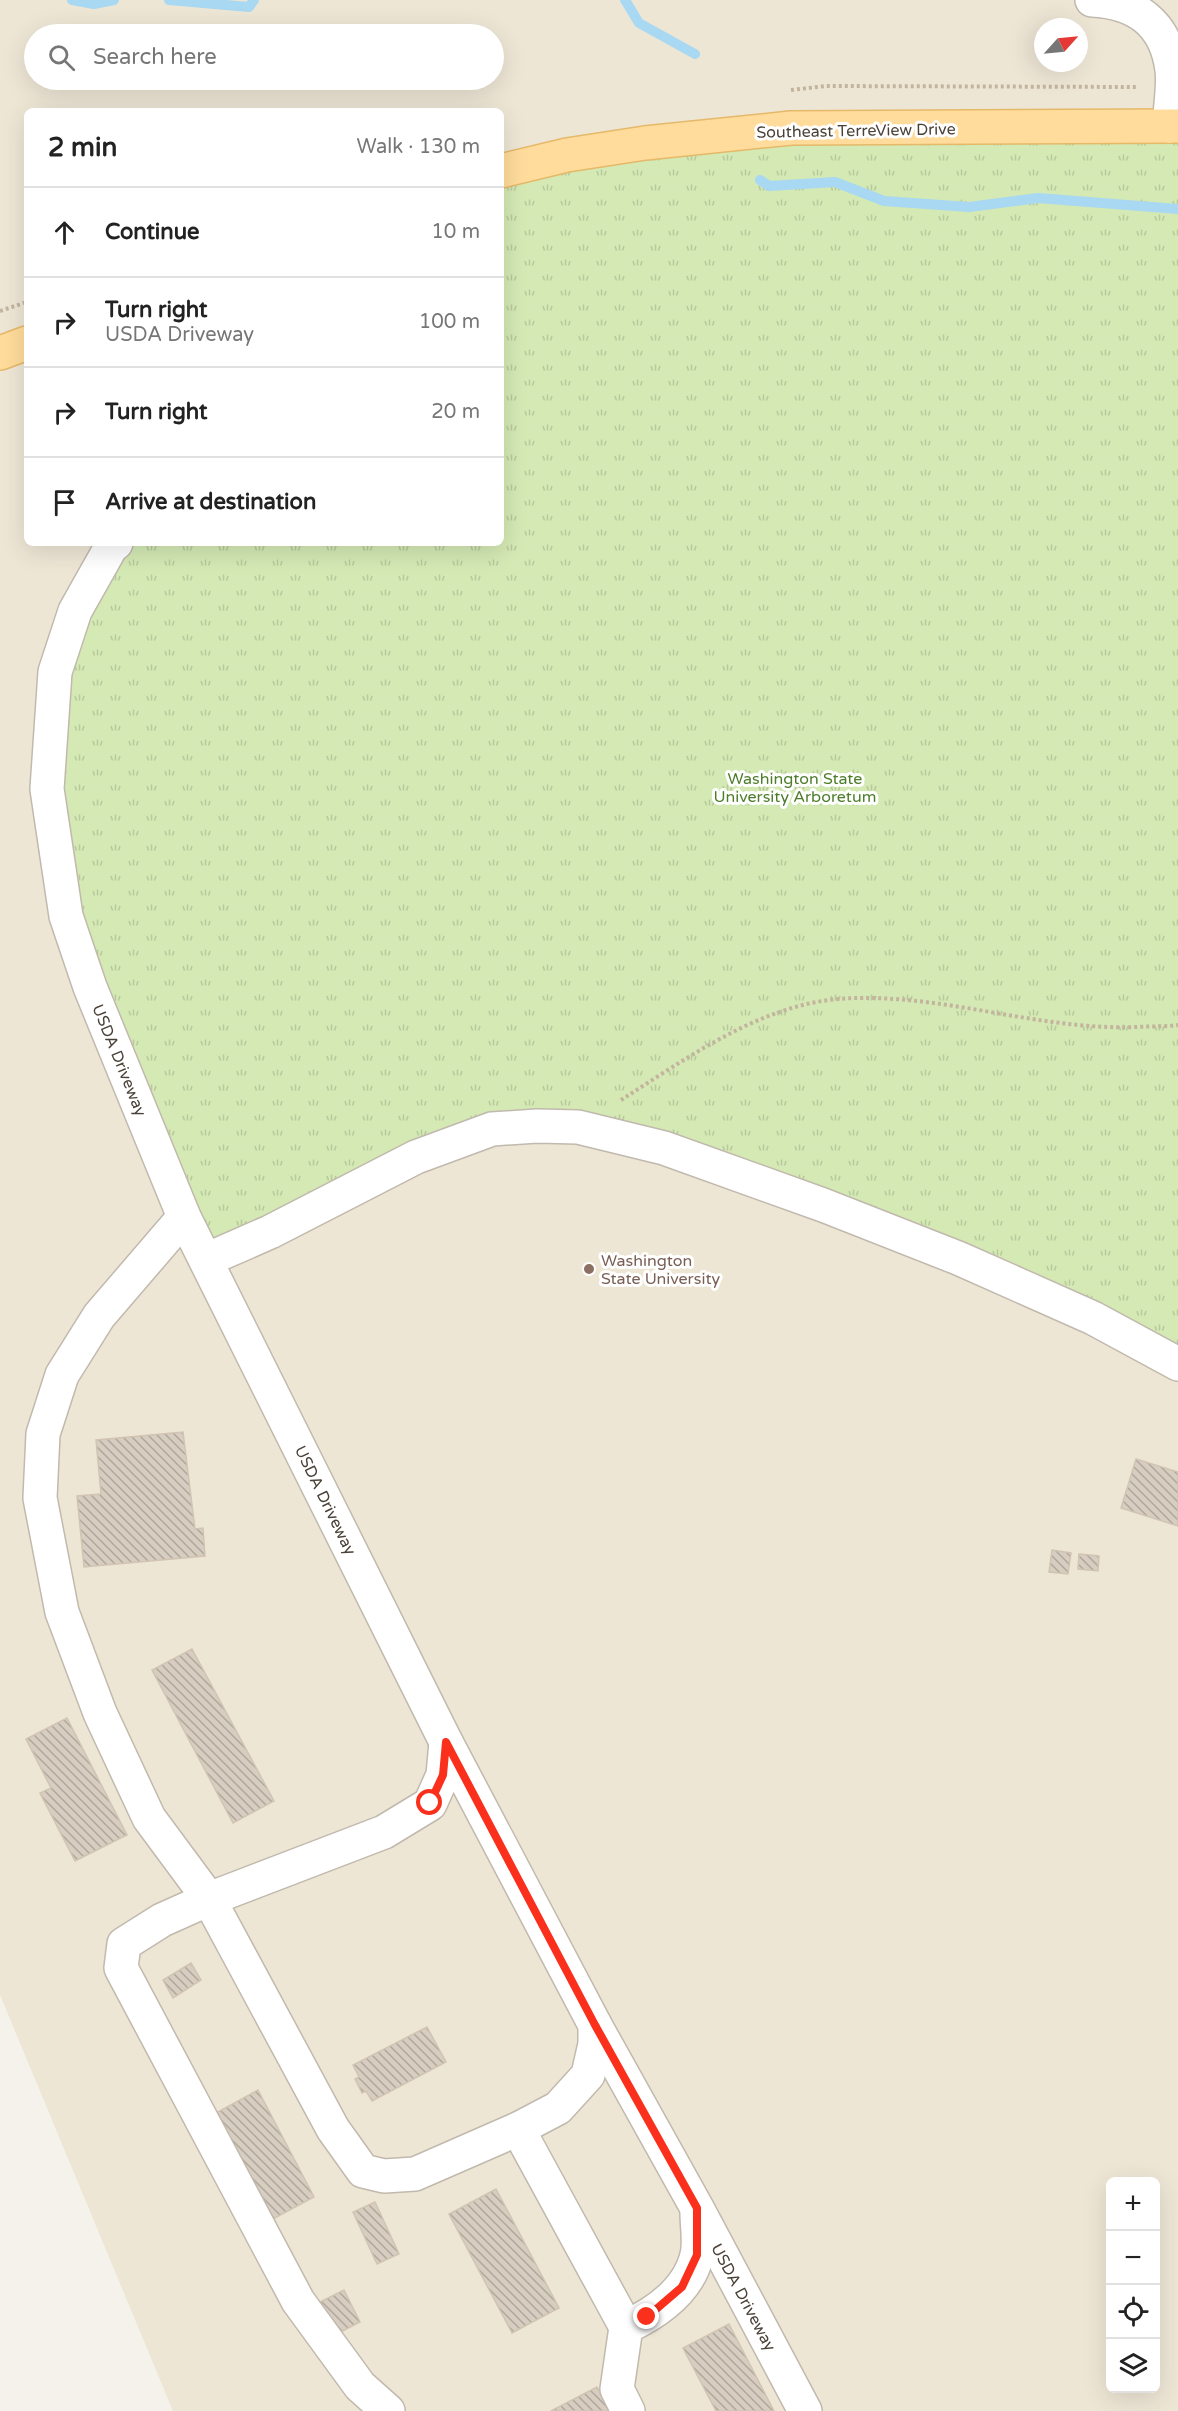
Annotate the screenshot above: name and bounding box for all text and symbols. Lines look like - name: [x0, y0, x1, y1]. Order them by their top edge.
- north arrow: [1034, 18, 1088, 72]
- search box: [24, 24, 504, 90]
- icon: search: [45, 41, 78, 74]
- text: Search here: [93, 44, 217, 70]
- street label: Southeast TerreView Drive: [756, 119, 956, 143]
- text: 2 min: [48, 132, 117, 163]
- text: Walk · 130 m: [357, 135, 480, 159]
- icon: ahead: [48, 216, 81, 249]
- text: Continue: [105, 219, 200, 245]
- text: 10 m: [431, 220, 480, 244]
- text: Turn right: [105, 297, 207, 323]
- icon: right: [48, 306, 81, 339]
- text: 100 m: [419, 310, 480, 334]
- text: USDA Driveway: [105, 323, 254, 347]
- icon: right: [48, 396, 81, 429]
- text: Turn right: [105, 399, 207, 425]
- text: 20 m: [431, 400, 480, 424]
- icon: arrive: [48, 486, 81, 519]
- text: Arrive at destination: [105, 489, 316, 515]
- park label: Washington State University Arboretum: [714, 769, 876, 807]
- street label: USDA Driveway: [87, 1001, 151, 1120]
- place label: Washington State University: [601, 1251, 720, 1289]
- marker: Washington State University: [582, 1262, 596, 1276]
- street label: USDA Driveway: [290, 1442, 360, 1559]
- route start: [416, 1789, 442, 1815]
- map controls: [1106, 2177, 1160, 2393]
- button: +: [1106, 2177, 1160, 2231]
- button: −: [1106, 2231, 1160, 2285]
- street label: USDA Driveway: [706, 2240, 780, 2355]
- button: locate: [1106, 2285, 1160, 2339]
- route end: [633, 2303, 659, 2329]
- button: layers: [1106, 2339, 1160, 2393]

